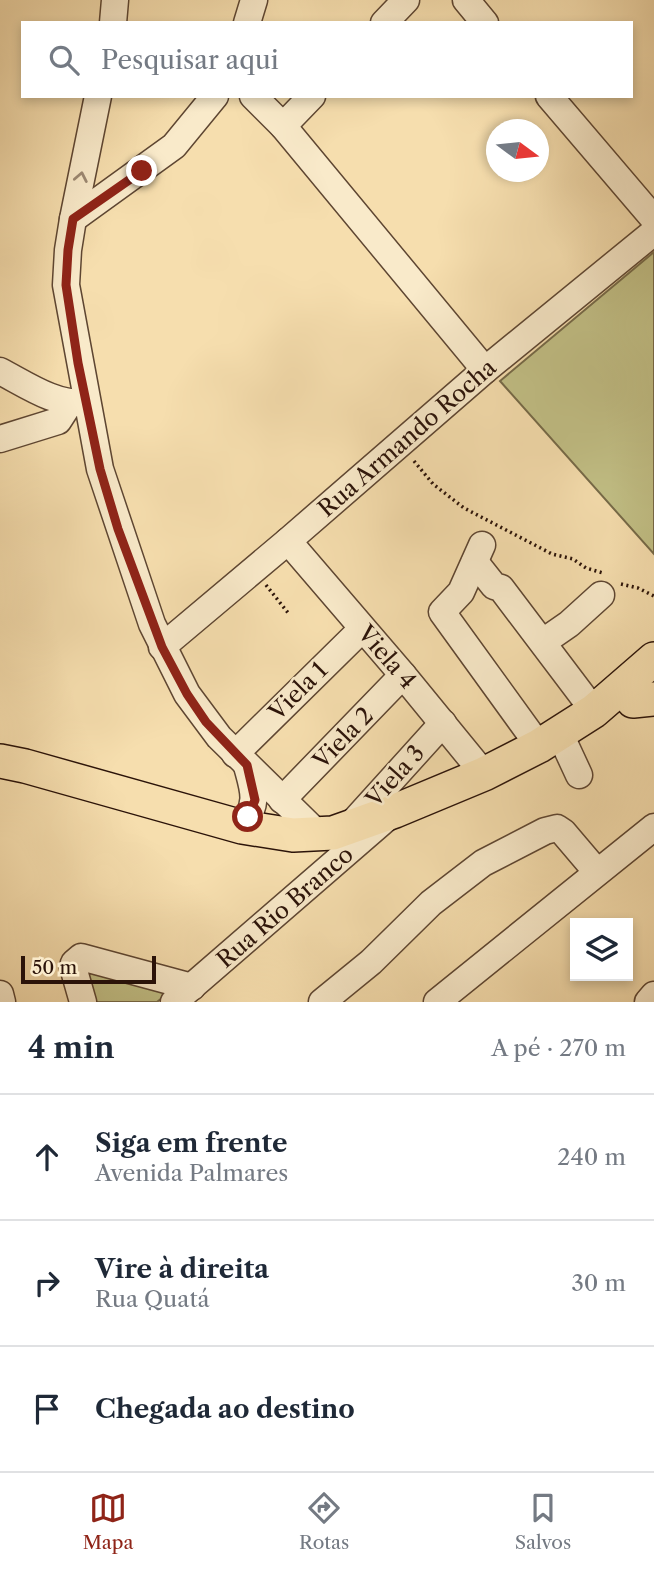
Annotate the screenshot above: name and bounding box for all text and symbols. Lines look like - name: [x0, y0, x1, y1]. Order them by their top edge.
- search box: [21, 21, 633, 98]
- icon: search: [45, 41, 83, 79]
- text: Pesquisar aqui: [101, 44, 279, 76]
- north arrow: [486, 119, 549, 182]
- route end: [126, 155, 157, 186]
- one-way arrow: [73, 171, 88, 183]
- street label: Rua Armando Rocha: [312, 353, 502, 523]
- street label: Viela 4: [351, 619, 422, 694]
- street label: Viela 1: [262, 656, 333, 727]
- street label: Viela 2: [306, 701, 379, 775]
- street label: Viela 3: [359, 739, 430, 814]
- route start: [232, 801, 263, 832]
- street label: Rua Rio Branco: [211, 840, 359, 974]
- map controls: [570, 918, 633, 981]
- button: layers: [570, 918, 633, 981]
- scale bar: [21, 953, 156, 985]
- text: 50 m: [32, 956, 77, 979]
- text: 4 min: [28, 1029, 114, 1066]
- text: A pé · 270 m: [491, 1034, 626, 1062]
- text: Siga em frente: [95, 1127, 288, 1159]
- icon: ahead: [28, 1138, 66, 1176]
- text: 240 m: [557, 1143, 626, 1171]
- text: Avenida Palmares: [95, 1159, 288, 1187]
- text: Vire à direita: [95, 1253, 269, 1285]
- icon: right: [28, 1264, 66, 1302]
- text: 30 m: [571, 1269, 626, 1297]
- text: Rua Quatá: [95, 1285, 210, 1313]
- icon: arrive: [28, 1390, 66, 1428]
- text: Chegada ao destino: [95, 1393, 355, 1425]
- tab: Mapa: [83, 1489, 134, 1554]
- tab: Rotas: [299, 1489, 349, 1554]
- tab: Salvos: [515, 1489, 571, 1554]

